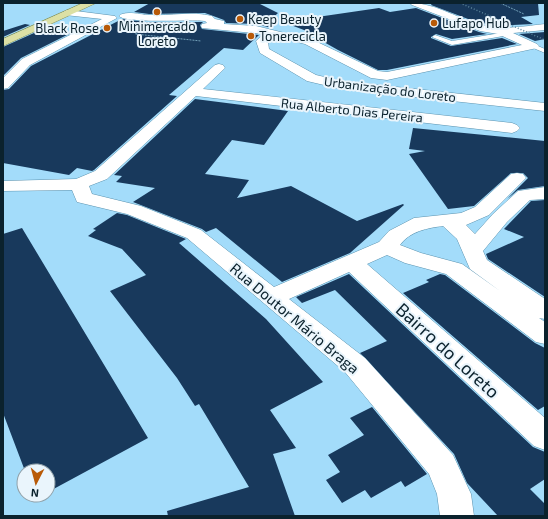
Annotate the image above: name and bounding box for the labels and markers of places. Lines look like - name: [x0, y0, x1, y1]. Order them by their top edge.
- marker: Minimercado Loreto: [152, 7, 162, 17]
- place label: Keep Beauty: [248, 11, 321, 27]
- marker: Keep Beauty: [235, 14, 245, 24]
- place label: Lufapo Hub: [442, 15, 510, 31]
- place label: Minimercado Loreto: [118, 18, 196, 49]
- marker: Lufapo Hub: [429, 18, 439, 28]
- place label: Black Rose: [35, 20, 99, 36]
- marker: Black Rose: [102, 23, 112, 33]
- place label: Tonerecicla: [259, 28, 326, 44]
- marker: Tonerecicla: [246, 31, 256, 41]

